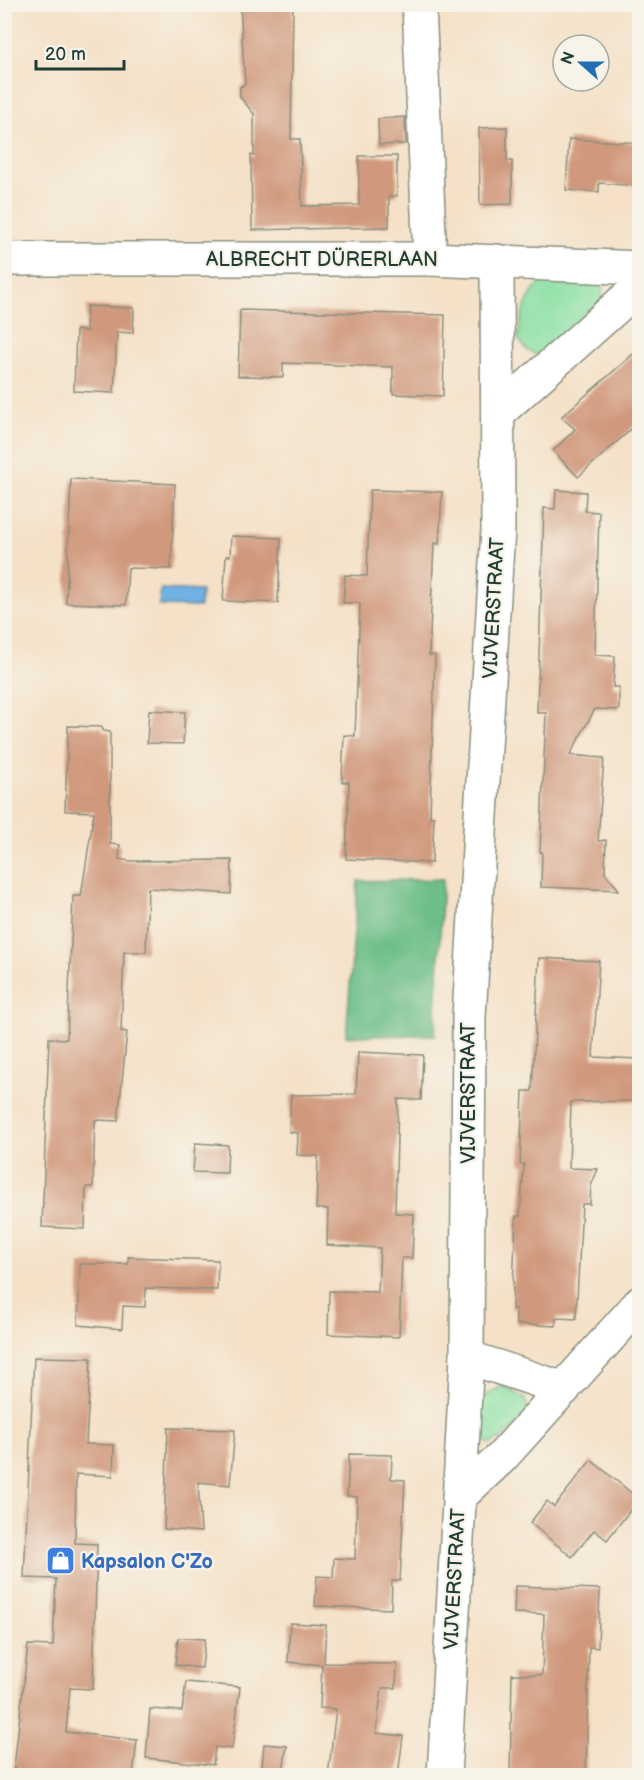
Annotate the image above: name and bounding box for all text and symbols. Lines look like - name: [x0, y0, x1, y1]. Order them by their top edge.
- scale bar: [36, 33, 124, 71]
- north arrow: [551, 33, 611, 93]
- text: 20 m: [45, 44, 86, 65]
- text: N: [557, 49, 579, 67]
- street label: ALBRECHT DÜRERLAAN: [206, 247, 438, 272]
- street label: VIJVERSTRAAT: [478, 537, 510, 679]
- street label: VIJVERSTRAAT: [457, 1022, 481, 1164]
- street label: VIJVERSTRAAT: [439, 1508, 471, 1650]
- shop icon: Kapsalon C'Zo: [44, 1545, 76, 1577]
- place label: Kapsalon C'Zo: [81, 1550, 213, 1574]

